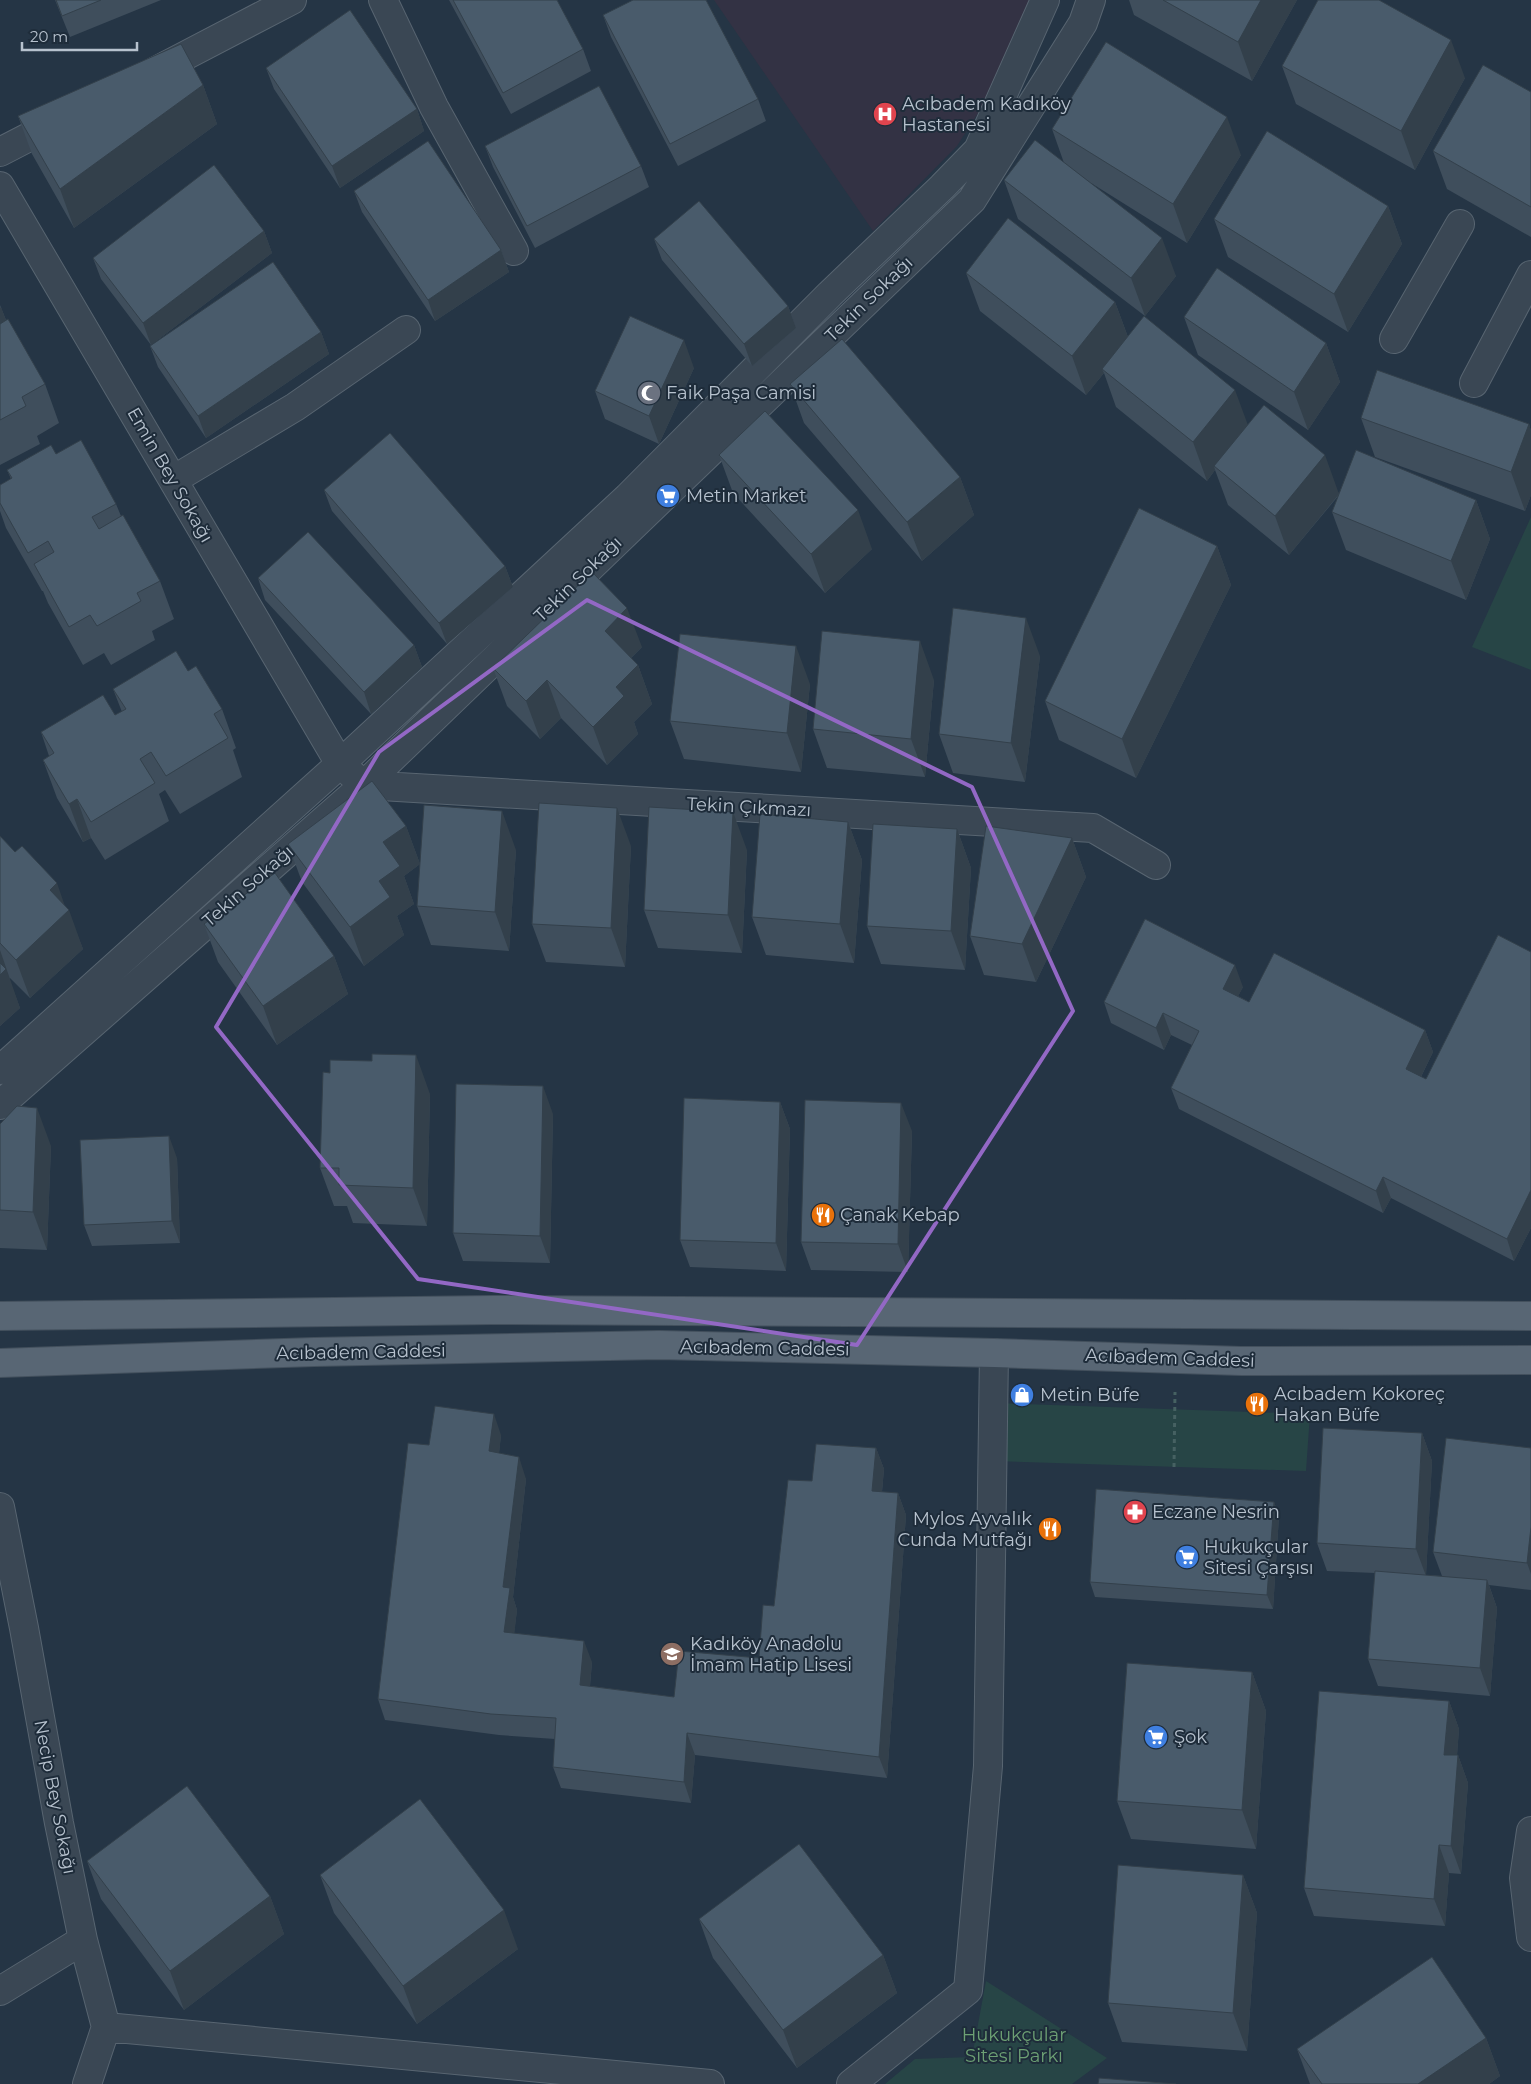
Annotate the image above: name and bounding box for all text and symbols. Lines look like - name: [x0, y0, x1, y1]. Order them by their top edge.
- scale bar: [22, 20, 138, 52]
- text: 20 m: [30, 27, 68, 46]
- place label: Acıbadem Kadıköy Hastanesi: [902, 93, 1071, 136]
- hospital icon: Acıbadem Kadıköy Hastanesi: [872, 101, 898, 127]
- street label: Tekin Sokağı: [821, 252, 917, 346]
- mosque icon: Faik Paşa Camisi: [636, 380, 662, 406]
- place label: Faik Paşa Camisi: [666, 382, 816, 404]
- street label: Emin Bey Sokağı: [122, 404, 218, 546]
- supermarket icon: Metin Market: [655, 483, 681, 509]
- place label: Metin Market: [686, 485, 807, 507]
- street label: Tekin Sokağı: [530, 532, 626, 626]
- street label: Tekin Çıkmazı: [686, 793, 812, 821]
- street label: Tekin Sokağı: [198, 840, 298, 932]
- restaurant icon: Çanak Kebap: [810, 1202, 836, 1228]
- place label: Çanak Kebap: [840, 1204, 960, 1226]
- street label: Acıbadem Caddesi: [680, 1336, 850, 1360]
- street label: Acıbadem Caddesi: [276, 1340, 446, 1364]
- street label: Acıbadem Caddesi: [1085, 1344, 1255, 1372]
- shop icon: Metin Büfe: [1009, 1382, 1035, 1408]
- place label: Acıbadem Kokoreç Hakan Büfe: [1274, 1383, 1445, 1426]
- place label: Metin Büfe: [1040, 1384, 1140, 1406]
- restaurant icon: Acıbadem Kokoreç Hakan Büfe: [1244, 1391, 1270, 1417]
- pharmacy icon: Eczane Nesrin: [1122, 1499, 1148, 1525]
- place label: Eczane Nesrin: [1152, 1501, 1280, 1523]
- place label: Mylos Ayvalık Cunda Mutfağı: [897, 1508, 1032, 1551]
- restaurant icon: Mylos Ayvalık Cunda Mutfağı: [1037, 1516, 1063, 1542]
- place label: Hukukçular Sitesi Çarşısı: [1204, 1536, 1314, 1579]
- supermarket icon: Hukukçular Sitesi Çarşısı: [1174, 1544, 1200, 1570]
- place label: Kadıköy Anadolu İmam Hatip Lisesi: [690, 1633, 852, 1676]
- school or university icon: Kadıköy Anadolu İmam Hatip Lisesi: [659, 1641, 685, 1667]
- street label: Necip Bey Sokağı: [29, 1718, 81, 1876]
- supermarket icon: Şok: [1143, 1724, 1169, 1750]
- place label: Şok: [1174, 1726, 1207, 1748]
- park label: Hukukçular Sitesi Parkı: [962, 2024, 1066, 2067]

